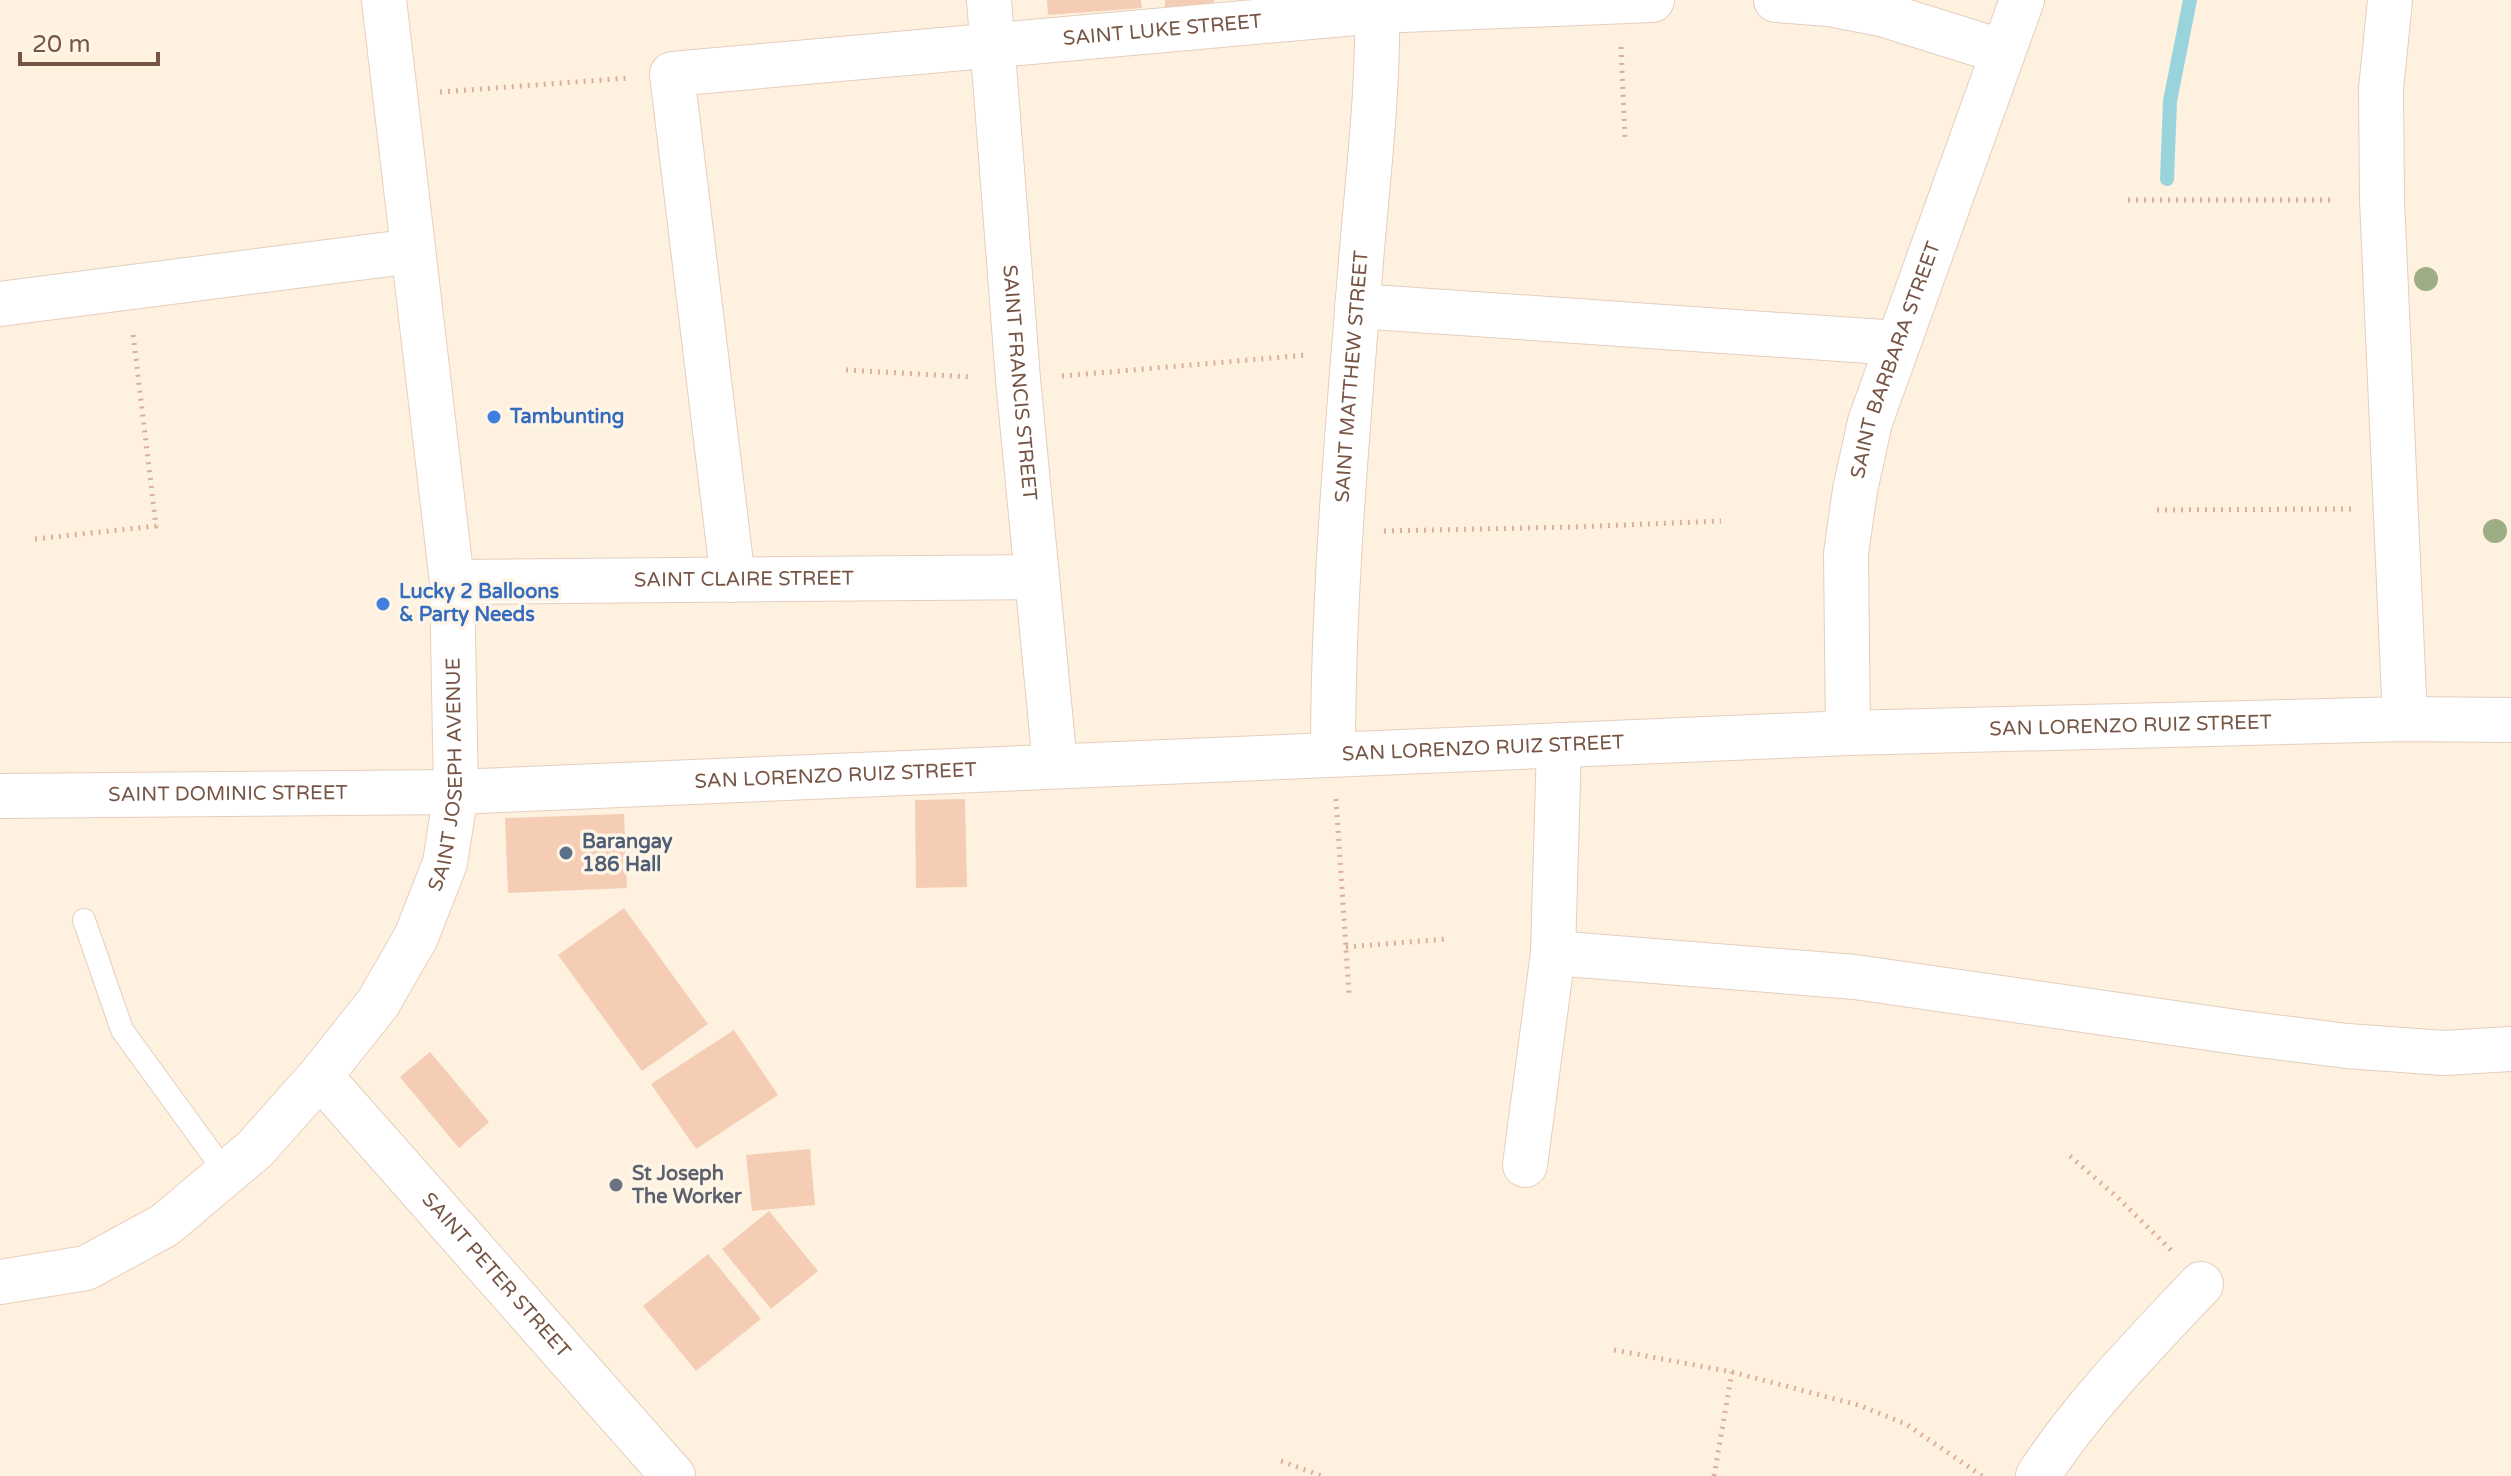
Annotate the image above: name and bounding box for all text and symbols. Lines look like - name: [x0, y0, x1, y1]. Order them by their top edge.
- street label: SAINT LUKE STREET: [1062, 9, 1263, 51]
- scale bar: [20, 16, 158, 66]
- text: 20 m: [32, 30, 90, 59]
- street label: SAINT BARBARA STREET: [1846, 238, 1946, 481]
- street label: SAINT MATTHEW STREET: [1330, 250, 1374, 503]
- street label: SAINT FRANCIS STREET: [997, 264, 1042, 502]
- place label: Tambunting: [509, 405, 624, 429]
- marker: Tambunting: [485, 408, 503, 426]
- street label: SAINT CLAIRE STREET: [634, 567, 854, 592]
- place label: Lucky 2 Balloons & Party Needs: [399, 580, 560, 627]
- marker: Lucky 2 Balloons & Party Needs: [374, 595, 392, 613]
- street label: SAINT JOSEPH AVENUE: [423, 657, 468, 895]
- street label: SAN LORENZO RUIZ STREET: [1989, 710, 2272, 741]
- street label: SAN LORENZO RUIZ STREET: [1341, 730, 1625, 766]
- street label: SAN LORENZO RUIZ STREET: [694, 758, 977, 794]
- street label: SAINT DOMINIC STREET: [108, 781, 348, 807]
- place label: Barangay 186 Hall: [582, 830, 673, 877]
- marker: Barangay 186 Hall: [557, 844, 575, 862]
- place label: St Joseph The Worker: [631, 1162, 742, 1209]
- marker: St Joseph The Worker: [607, 1176, 625, 1194]
- street label: SAINT PETER STREET: [417, 1188, 575, 1363]

